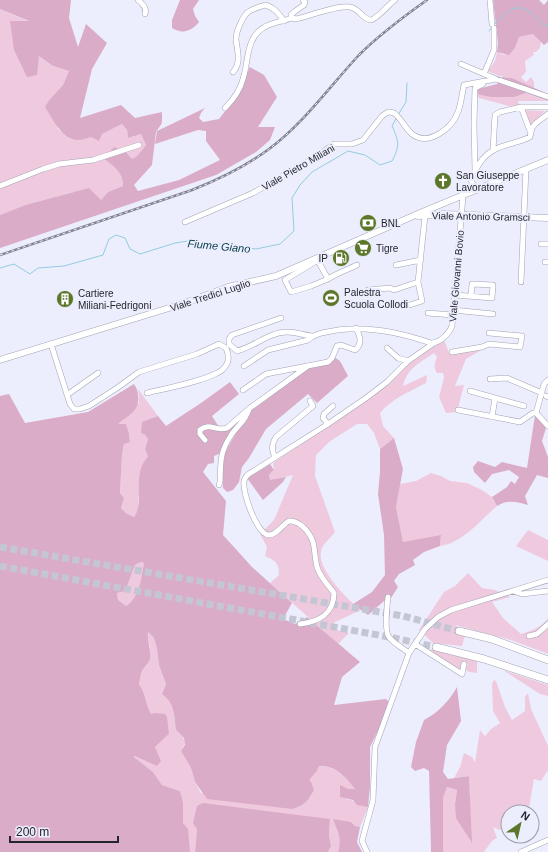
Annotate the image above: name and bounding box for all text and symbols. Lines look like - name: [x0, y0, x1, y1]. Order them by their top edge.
- street label: Viale Pietro Miliani: [260, 142, 337, 193]
- place label: San Giuseppe Lavoratore: [456, 170, 520, 193]
- church icon: San Giuseppe Lavoratore: [433, 171, 453, 191]
- street label: Viale Antonio Gramsci: [432, 210, 530, 223]
- bank icon: BNL: [358, 213, 378, 233]
- place label: BNL: [381, 218, 401, 229]
- street label: Viale Giovanni Bovio: [447, 229, 466, 322]
- water label: Fiume Giano: [187, 237, 251, 255]
- supermarket icon: Tigre: [353, 238, 373, 258]
- place label: Tigre: [376, 243, 399, 254]
- fuel station icon: IP: [331, 248, 351, 268]
- place label: IP: [319, 253, 328, 264]
- street label: Viale Tredici Luglio: [169, 277, 252, 314]
- place label: Palestra Scuola Collodi: [344, 287, 408, 310]
- place label: Cartiere Miliani-Fedrigoni: [78, 288, 151, 311]
- sports icon: Palestra Scuola Collodi: [321, 288, 341, 308]
- building icon: Cartiere Miliani-Fedrigoni: [55, 289, 75, 309]
- north arrow: [500, 804, 540, 844]
- text: N: [519, 809, 532, 823]
- scale bar: [10, 818, 118, 844]
- text: 200 m: [16, 825, 49, 839]

